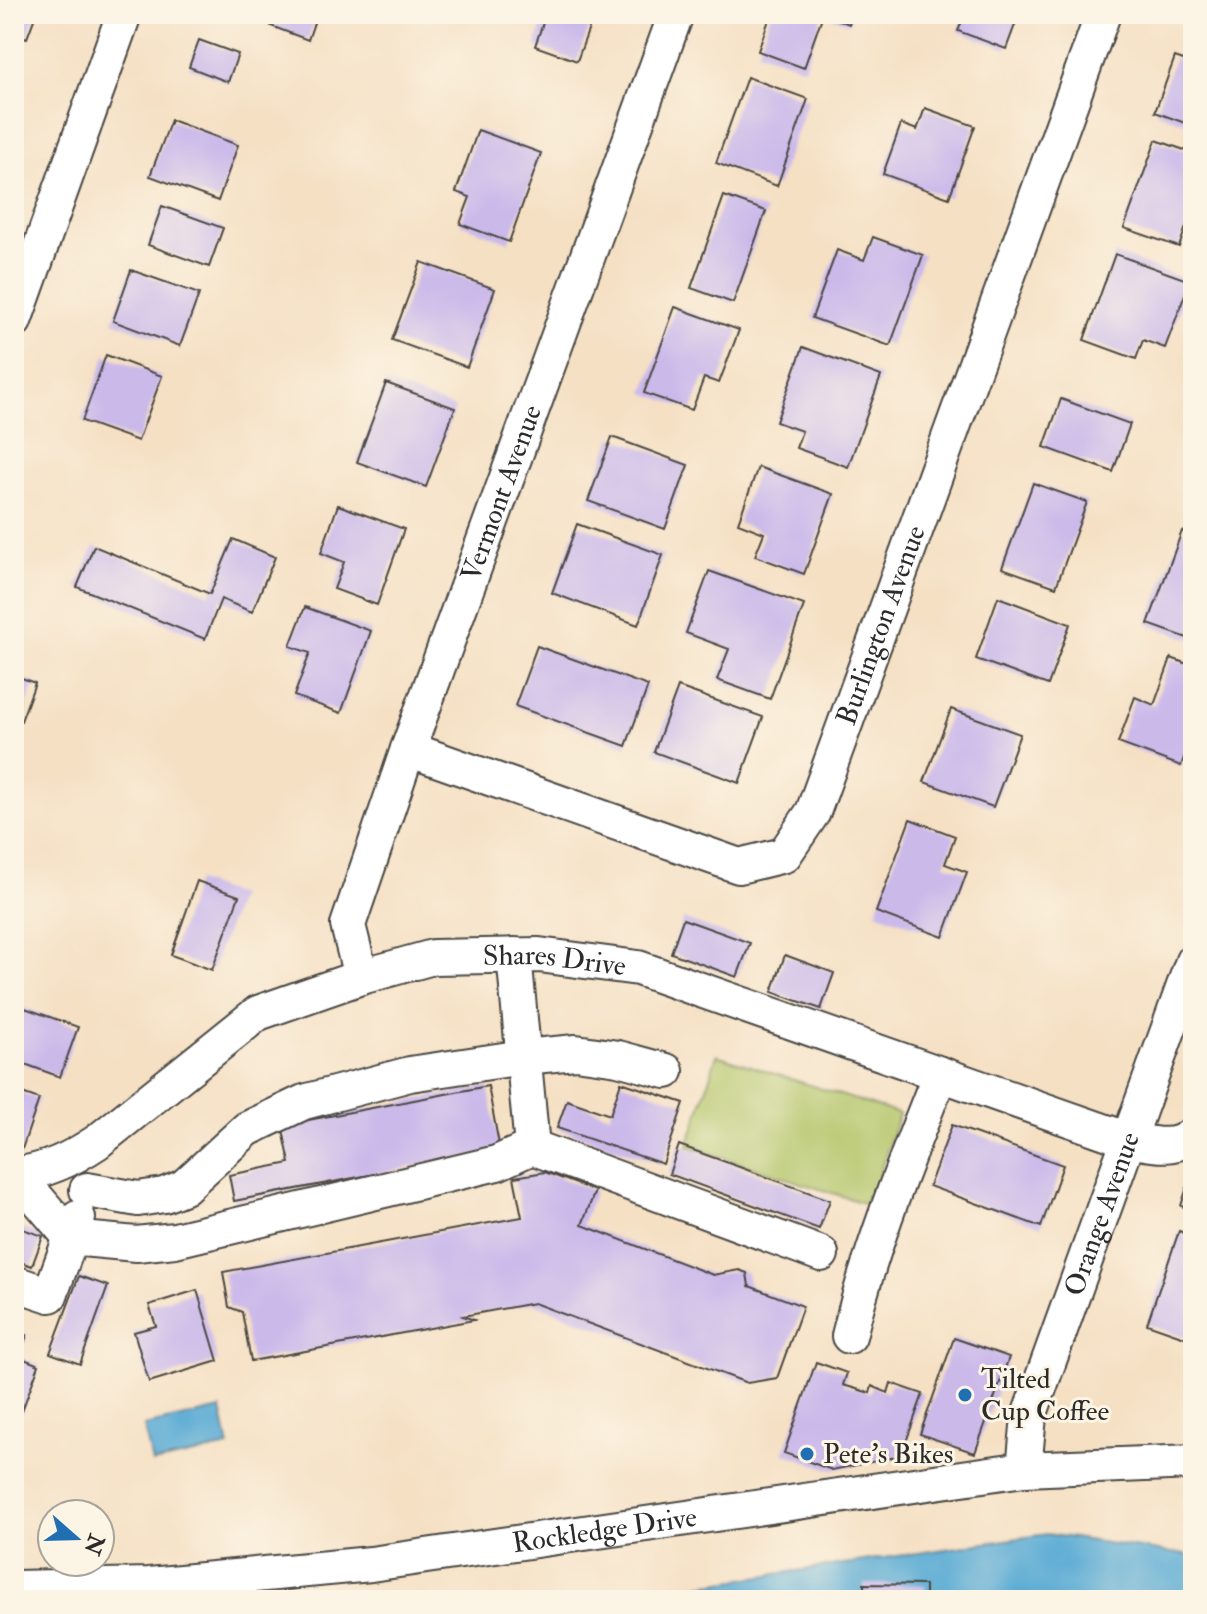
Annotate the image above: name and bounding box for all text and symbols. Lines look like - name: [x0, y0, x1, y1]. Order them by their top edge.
- street label: Vermont Avenue: [453, 400, 550, 586]
- street label: Burlington Avenue: [829, 520, 933, 730]
- street label: Shares Drive: [483, 937, 628, 984]
- street label: Orange Avenue: [1056, 1127, 1147, 1301]
- place label: Tilted Cup Coffee: [981, 1362, 1109, 1429]
- marker: Tilted Cup Coffee: [956, 1386, 974, 1404]
- place label: Pete's Bikes: [823, 1437, 953, 1472]
- marker: Pete's Bikes: [798, 1445, 816, 1463]
- north arrow: [36, 1498, 116, 1578]
- street label: Rockledge Drive: [510, 1499, 699, 1561]
- text: N: [77, 1530, 111, 1559]

